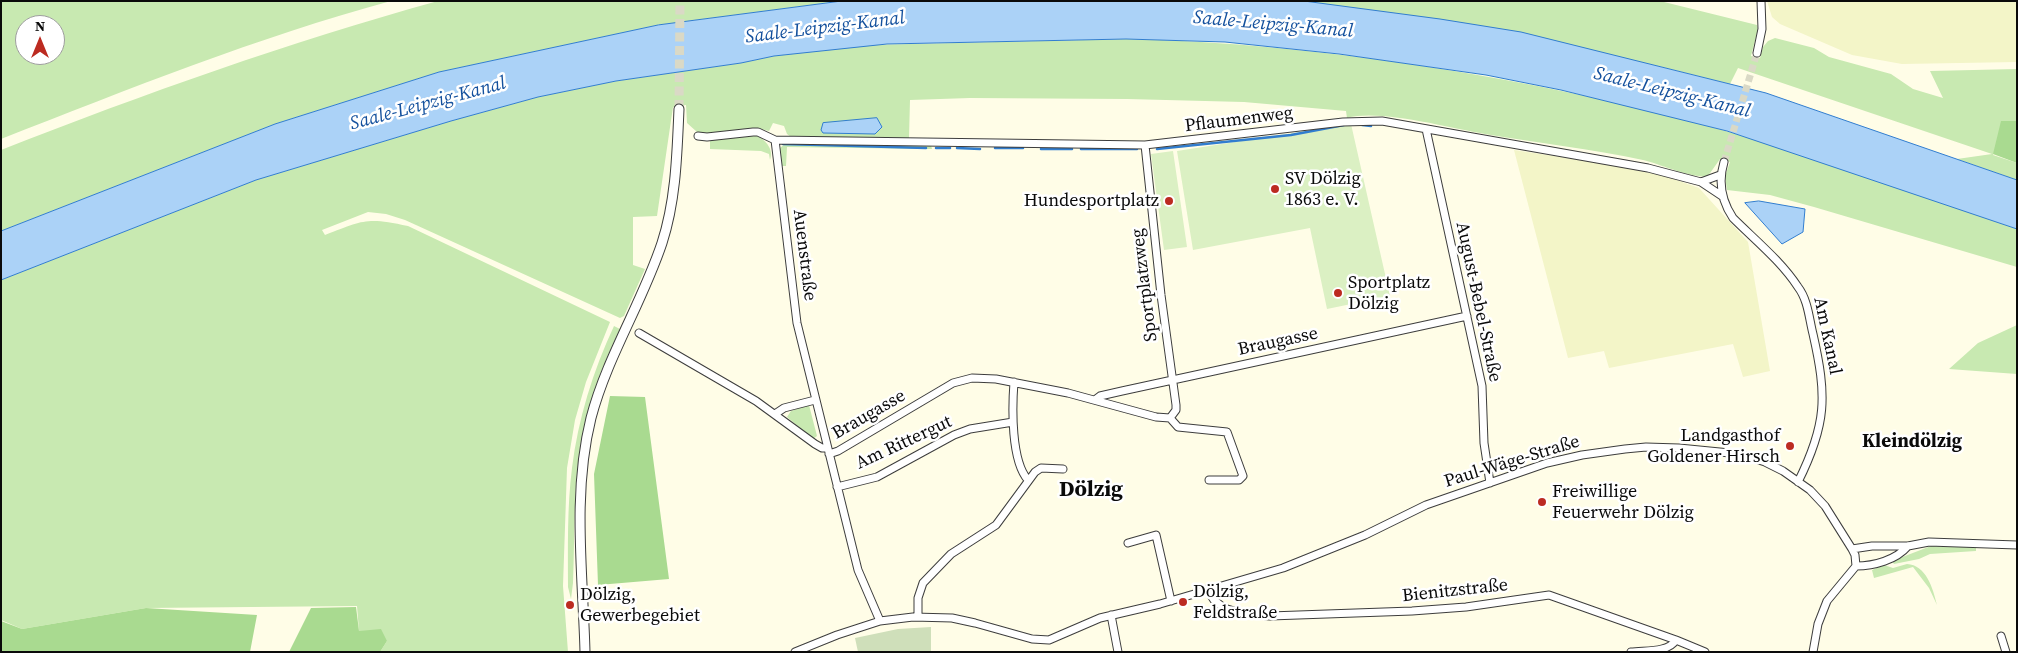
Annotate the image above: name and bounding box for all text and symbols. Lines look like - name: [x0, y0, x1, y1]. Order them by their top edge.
- water label: Saale-Leipzig-Kanal: [744, 7, 906, 49]
- water label: Saale-Leipzig-Kanal: [1192, 7, 1354, 43]
- north arrow: [15, 15, 65, 65]
- text: N: [35, 16, 45, 36]
- water label: Saale-Leipzig-Kanal: [1591, 63, 1753, 123]
- water label: Saale-Leipzig-Kanal: [348, 72, 508, 136]
- street label: Pflaumenweg: [1184, 103, 1294, 137]
- place label: SV Dölzig 1863 e. V.: [1285, 168, 1361, 210]
- marker: SV Dölzig 1863 e. V.: [1269, 183, 1281, 195]
- place label: Hundesportplatz: [1024, 190, 1159, 212]
- marker: Hundesportplatz: [1163, 195, 1175, 207]
- street label: Auenstraße: [788, 208, 820, 302]
- street label: August-Bebel-Straße: [1450, 220, 1506, 384]
- street label: Sportplatzweg: [1127, 227, 1163, 343]
- place label: Sportplatz Dölzig: [1348, 272, 1430, 314]
- marker: Sportplatz Dölzig: [1332, 287, 1344, 299]
- street label: Am Kanal: [1808, 295, 1846, 377]
- street label: Braugasse: [1236, 323, 1320, 361]
- street label: Braugasse: [828, 385, 910, 445]
- street label: Am Rittergut: [852, 411, 956, 475]
- place label: Landgasthof Goldener Hirsch: [1647, 425, 1780, 468]
- street label: Paul-Wäge-Straße: [1442, 431, 1582, 493]
- district label: Kleindölzig: [1862, 431, 1962, 453]
- marker: Landgasthof Goldener Hirsch: [1784, 440, 1796, 452]
- district label: Dölzig: [1059, 477, 1123, 503]
- place label: Freiwillige Feuerwehr Dölzig: [1552, 481, 1694, 524]
- marker: Freiwillige Feuerwehr Dölzig: [1536, 496, 1548, 508]
- street label: Bienitzstraße: [1401, 575, 1509, 607]
- place label: Dölzig, Feldstraße: [1193, 581, 1277, 624]
- place label: Dölzig, Gewerbegebiet: [580, 584, 700, 626]
- marker: Dölzig, Feldstraße: [1177, 596, 1189, 608]
- marker: Dölzig, Gewerbegebiet: [564, 599, 576, 611]

